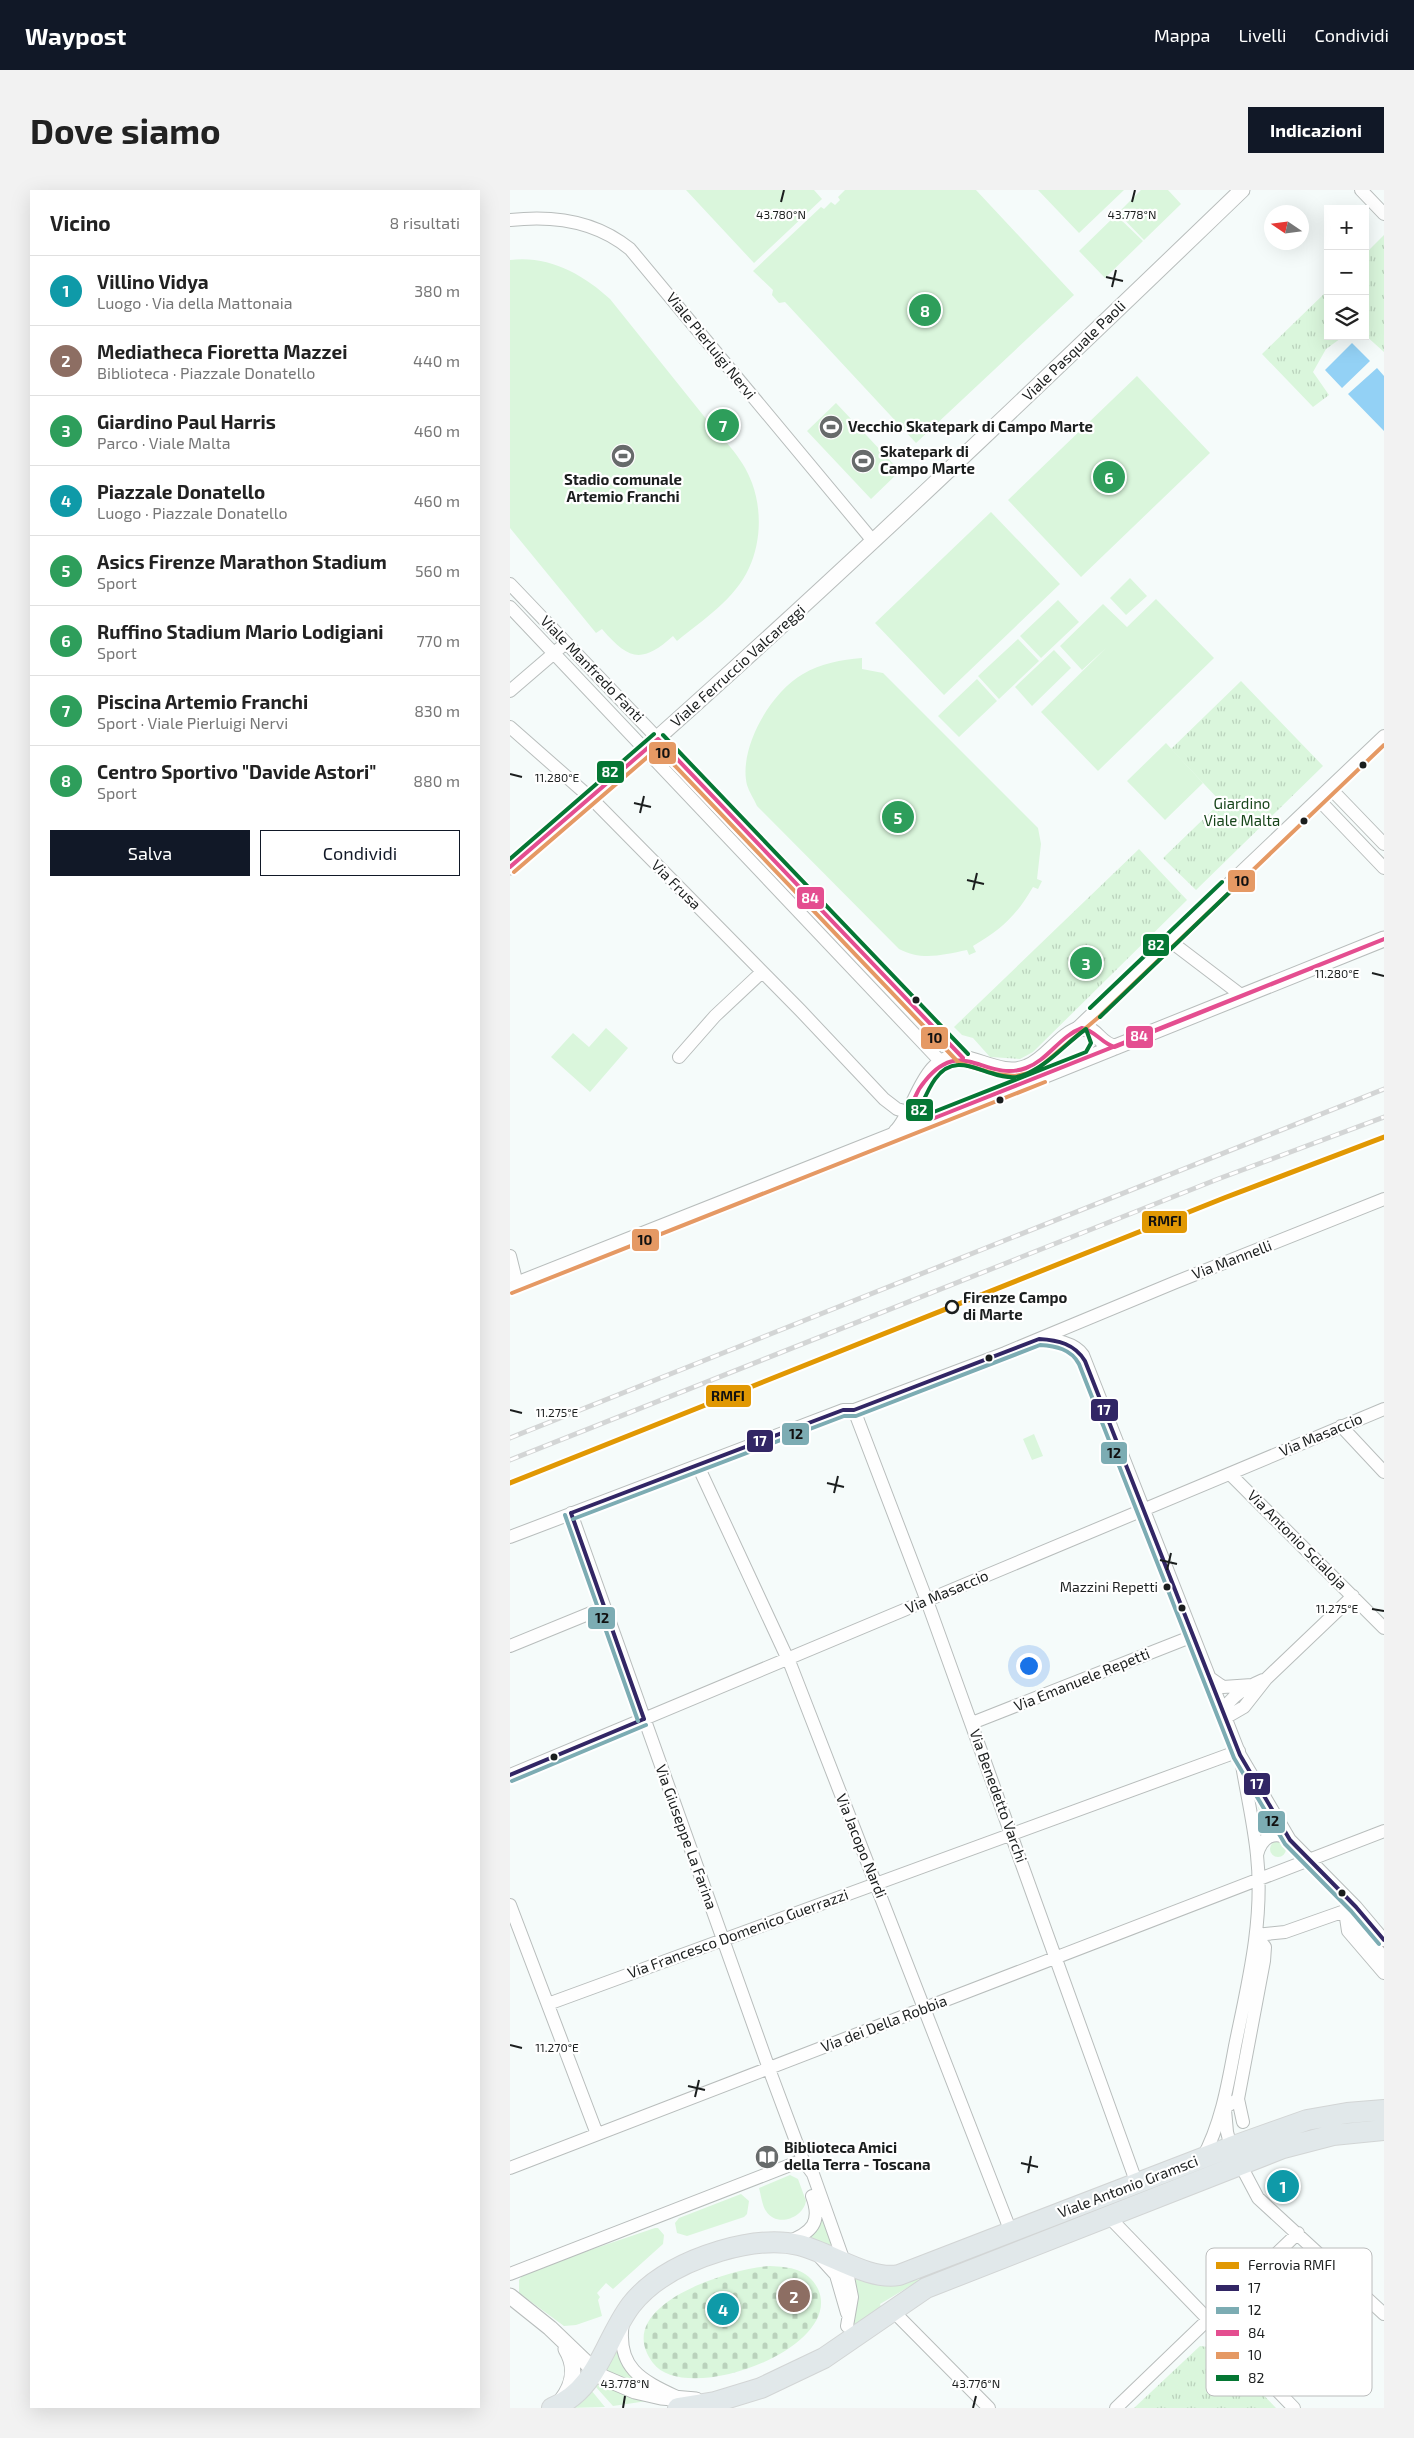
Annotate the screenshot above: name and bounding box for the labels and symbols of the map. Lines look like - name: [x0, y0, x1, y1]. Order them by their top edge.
- north arrow: [1264, 205, 1309, 250]
- text: 43.780°N: [756, 207, 806, 221]
- text: 43.778°N: [1108, 207, 1156, 221]
- street label: Viale Pierluigi Nervi: [663, 288, 760, 402]
- pin: 8: [909, 291, 941, 329]
- street label: Viale Pasquale Paoli: [1018, 296, 1129, 404]
- pin: 7: [707, 406, 739, 444]
- sports icon: Vecchio Skatepark di Campo Marte: [818, 414, 844, 440]
- place label: Vecchio Skatepark di Campo Marte: [848, 417, 1093, 435]
- place label: Skatepark di Campo Marte: [880, 442, 975, 477]
- sports icon: Stadio comunale Artemio Franchi: [610, 443, 636, 469]
- sports icon: Skatepark di Campo Marte: [850, 448, 876, 474]
- pin: 6: [1093, 458, 1125, 496]
- place label: Stadio comunale Artemio Franchi: [564, 470, 682, 505]
- street label: Viale Ferruccio Valcareggi: [666, 600, 808, 730]
- street label: Viale Manfredo Fanti: [537, 611, 648, 725]
- line badge: 10: [648, 741, 677, 765]
- text: 10: [656, 744, 671, 761]
- line badge: 82: [596, 760, 625, 784]
- unlabelled marker: [1358, 760, 1368, 770]
- text: 82: [602, 763, 618, 780]
- text: 11.280°E: [535, 770, 580, 784]
- park label: Giardino Viale Malta: [1204, 794, 1280, 829]
- pin: 5: [882, 798, 914, 836]
- unlabelled marker: [1299, 816, 1309, 826]
- street label: Via Frusa: [648, 856, 705, 913]
- line badge: 10: [1227, 869, 1256, 893]
- text: 10: [1235, 872, 1250, 889]
- line badge: 84: [796, 886, 825, 910]
- text: 84: [801, 889, 819, 906]
- line badge: 82: [1142, 933, 1170, 957]
- text: 82: [1148, 936, 1164, 953]
- pin: 3: [1070, 944, 1102, 982]
- text: 11.280°E: [1315, 966, 1360, 980]
- unlabelled marker: [911, 995, 921, 1005]
- line badge: 84: [1125, 1025, 1154, 1049]
- line badge: 10: [920, 1026, 949, 1050]
- text: 84: [1130, 1027, 1148, 1044]
- text: 10: [928, 1029, 943, 1046]
- unlabelled marker: [995, 1095, 1005, 1105]
- line badge: 82: [905, 1098, 934, 1122]
- text: 82: [911, 1101, 927, 1118]
- line badge: RMFI: [1141, 1210, 1188, 1234]
- text: RMFI: [1148, 1212, 1182, 1229]
- line badge: 10: [631, 1228, 660, 1252]
- text: 10: [638, 1231, 653, 1248]
- street label: Via Mannelli: [1189, 1236, 1274, 1283]
- place label: Firenze Campo di Marte: [963, 1288, 1067, 1323]
- marker: Firenze Campo di Marte: [945, 1300, 959, 1314]
- unlabelled marker: [984, 1353, 994, 1363]
- line badge: RMFI: [705, 1384, 752, 1408]
- text: RMFI: [711, 1387, 745, 1404]
- line badge: 17: [1090, 1398, 1119, 1422]
- text: 17: [1097, 1401, 1111, 1418]
- text: 11.275°E: [536, 1405, 579, 1419]
- street label: Via Masaccio: [1276, 1409, 1365, 1460]
- line badge: 12: [781, 1422, 810, 1446]
- text: 12: [789, 1425, 803, 1442]
- line badge: 17: [746, 1429, 774, 1453]
- text: 17: [753, 1432, 767, 1449]
- line badge: 12: [1100, 1441, 1128, 1465]
- text: 12: [1107, 1444, 1121, 1461]
- street label: Via Antonio Scialoja: [1243, 1486, 1351, 1594]
- street label: Via Masaccio: [902, 1566, 991, 1617]
- place label: Mazzini Repetti: [1060, 1578, 1158, 1595]
- marker: Mazzini Repetti: [1162, 1582, 1172, 1592]
- text: 11.275°E: [1316, 1601, 1359, 1615]
- unlabelled marker: [1177, 1603, 1187, 1613]
- line badge: 12: [587, 1606, 616, 1630]
- text: 12: [595, 1609, 609, 1626]
- street label: Via Emanuele Repetti: [1011, 1644, 1152, 1714]
- your location: [1016, 1653, 1042, 1679]
- street label: Via Benedetto Varchi: [966, 1726, 1031, 1865]
- unlabelled marker: [549, 1752, 559, 1762]
- street label: Via Giuseppe La Farina: [652, 1762, 721, 1911]
- line badge: 17: [1243, 1772, 1271, 1796]
- text: 17: [1250, 1775, 1264, 1792]
- street label: Via Jacopo Nardi: [833, 1791, 891, 1900]
- line badge: 12: [1257, 1810, 1286, 1834]
- text: 12: [1265, 1812, 1279, 1829]
- street label: Via Francesco Domenico Guerrazzi: [625, 1885, 851, 1981]
- unlabelled marker: [1337, 1888, 1347, 1898]
- street label: Via dei Della Robbia: [818, 1991, 949, 2055]
- text: 11.270°E: [535, 2040, 579, 2054]
- place label: Biblioteca Amici della Terra - Toscana: [784, 2138, 930, 2173]
- library icon: Biblioteca Amici della Terra - Toscana: [754, 2144, 780, 2170]
- street label: Viale Antonio Gramsci: [1055, 2151, 1200, 2221]
- pin: 1: [1267, 2167, 1299, 2205]
- legend: [1206, 2248, 1372, 2396]
- text: Ferrovia RMFI: [1248, 2256, 1336, 2273]
- pin: 2: [778, 2277, 810, 2315]
- text: 17: [1248, 2279, 1261, 2296]
- pin: 4: [707, 2290, 739, 2328]
- text: 12: [1248, 2301, 1262, 2318]
- text: 84: [1248, 2324, 1265, 2341]
- text: 10: [1248, 2346, 1262, 2363]
- text: 82: [1248, 2369, 1264, 2386]
- text: 43.778°N: [601, 2376, 649, 2390]
- text: 43.776°N: [952, 2376, 1000, 2390]

